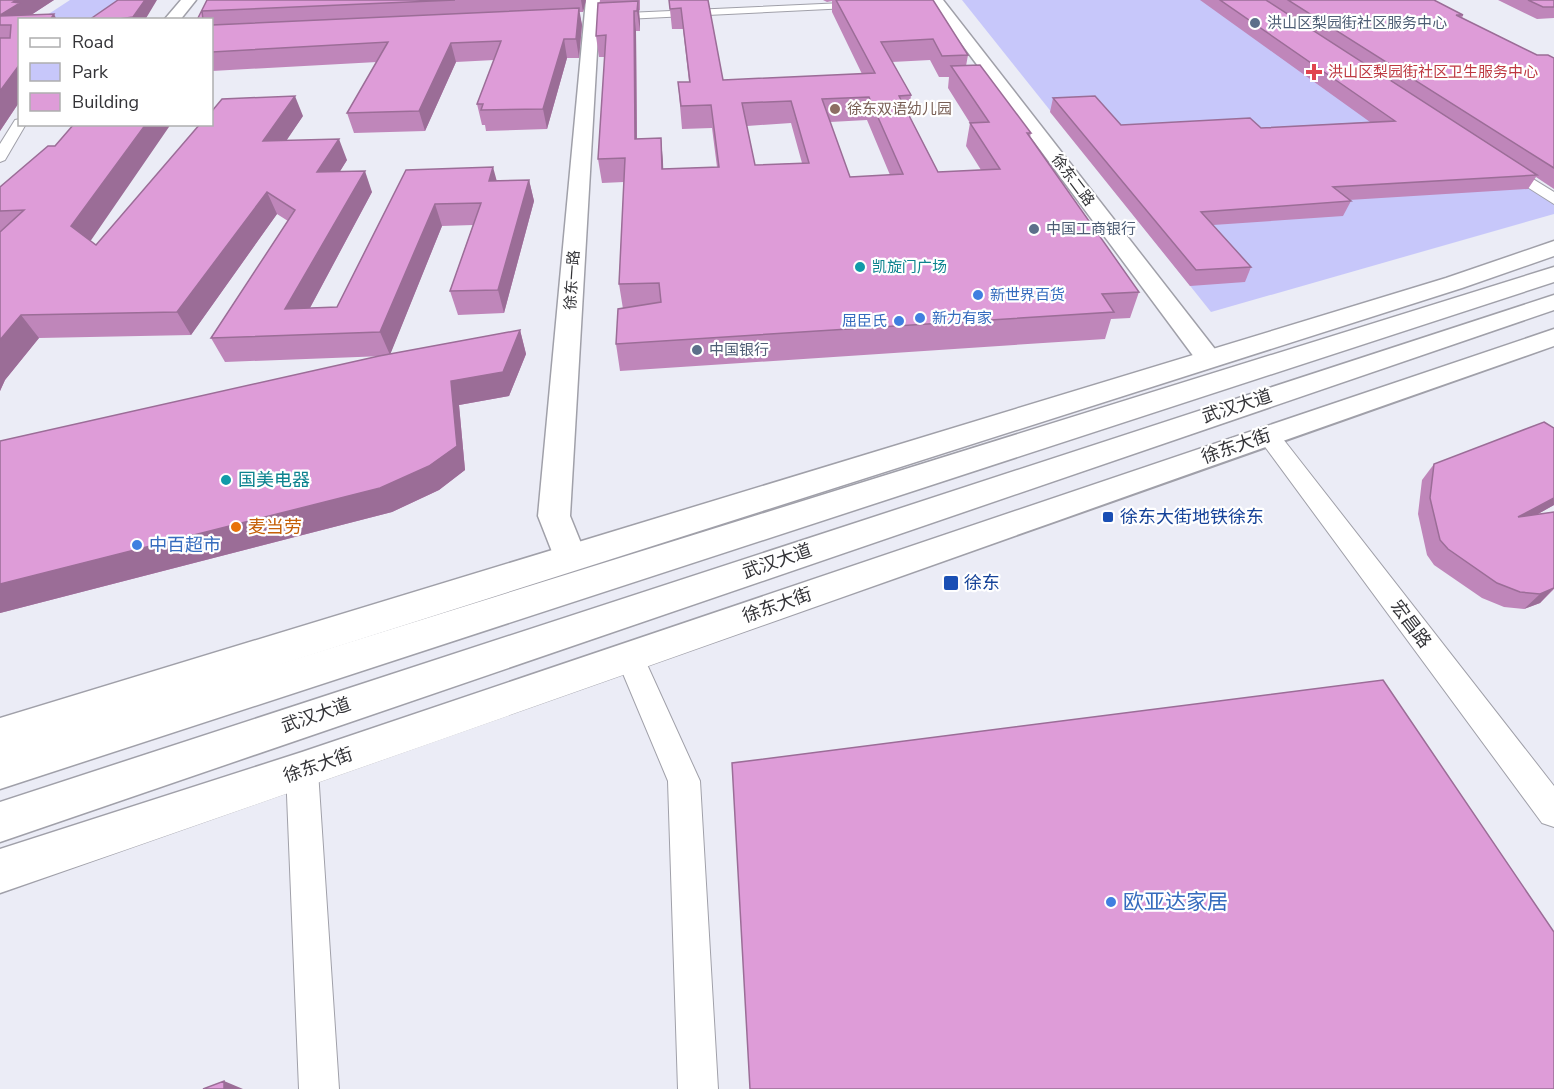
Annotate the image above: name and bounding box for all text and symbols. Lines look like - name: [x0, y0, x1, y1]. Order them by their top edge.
- place label: 洪山区梨园街社区服务中心: [1267, 13, 1447, 33]
- marker: 洪山区梨园街社区服务中心: [1248, 16, 1262, 30]
- legend: [18, 18, 213, 126]
- text: Road: [72, 30, 114, 54]
- text: Park: [72, 60, 109, 84]
- place label: 洪山区梨园街社区卫生服务中心: [1328, 62, 1538, 82]
- marker: 洪山区梨园街社区卫生服务中心: [1305, 63, 1323, 81]
- text: Building: [72, 90, 139, 114]
- place label: 徐东双语幼儿园: [847, 99, 952, 119]
- marker: 徐东双语幼儿园: [828, 102, 842, 116]
- street label: 徐东二路: [1047, 150, 1099, 210]
- place label: 中国工商银行: [1046, 219, 1136, 239]
- marker: 中国工商银行: [1027, 222, 1041, 236]
- street label: 徐东一路: [560, 249, 584, 311]
- place label: 凯旋门广场: [872, 257, 947, 277]
- marker: 凯旋门广场: [853, 260, 867, 274]
- place label: 新世界百货: [990, 285, 1065, 305]
- marker: 新世界百货: [971, 288, 985, 302]
- place label: 新力有家: [932, 308, 992, 328]
- place label: 屈臣氏: [842, 311, 887, 331]
- marker: 新力有家: [913, 311, 927, 325]
- marker: 屈臣氏: [892, 314, 906, 328]
- place label: 中国银行: [709, 340, 769, 360]
- marker: 中国银行: [690, 343, 704, 357]
- street label: 武汉大道: [1199, 383, 1275, 429]
- street label: 徐东大街: [1198, 423, 1274, 469]
- place label: 国美电器: [238, 468, 310, 492]
- marker: 国美电器: [219, 473, 233, 487]
- place label: 徐东大街地铁徐东: [1120, 505, 1264, 529]
- marker: 徐东大街地铁徐东: [1101, 510, 1115, 524]
- place label: 麦当劳: [248, 515, 302, 539]
- marker: 麦当劳: [229, 520, 243, 534]
- place label: 中百超市: [149, 533, 221, 557]
- marker: 中百超市: [130, 538, 144, 552]
- street label: 武汉大道: [739, 538, 815, 584]
- place label: 徐东: [964, 571, 1000, 595]
- marker: 徐东: [942, 574, 960, 592]
- street label: 徐东大街: [739, 582, 815, 628]
- street label: 宏昌路: [1385, 595, 1437, 653]
- street label: 武汉大道: [278, 692, 354, 738]
- street label: 徐东大街: [280, 742, 356, 788]
- place label: 欧亚达家居: [1123, 888, 1228, 916]
- marker: 欧亚达家居: [1104, 895, 1118, 909]

